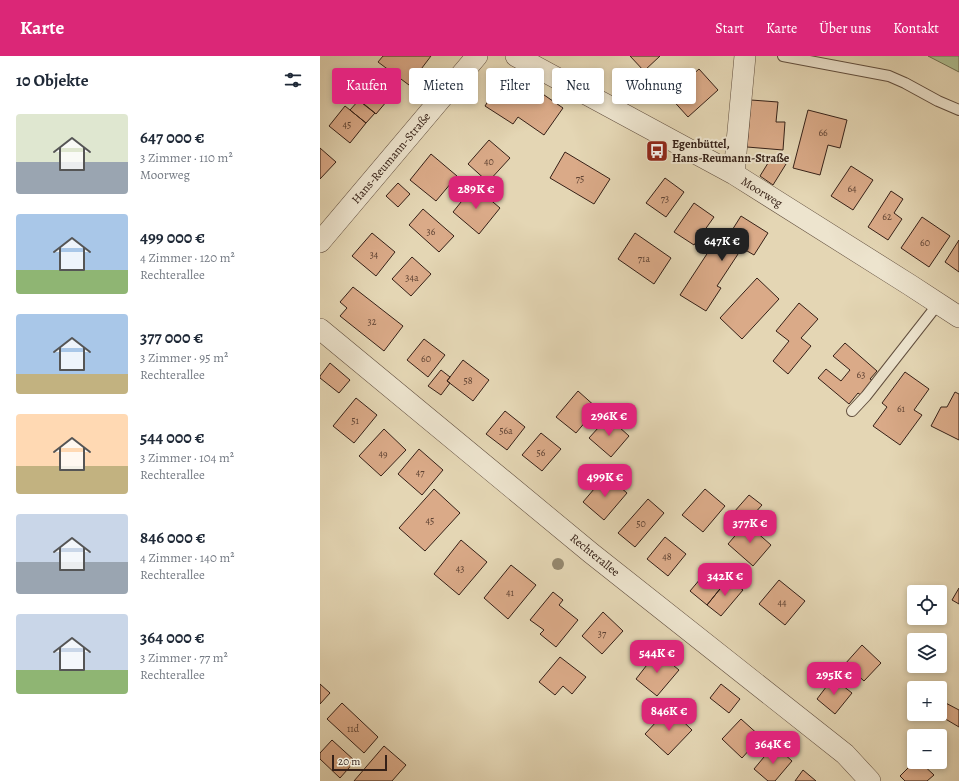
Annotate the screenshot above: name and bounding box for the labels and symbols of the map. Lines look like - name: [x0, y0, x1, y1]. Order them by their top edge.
- street label: Hans-Reumann-Straße: [348, 109, 434, 207]
- house number: 45: [343, 118, 351, 131]
- house number: 66: [818, 126, 828, 139]
- place label: Egenbüttel, Hans-Reumann-Straße: [672, 136, 790, 166]
- bus stop icon: Egenbüttel, Hans-Reumann-Straße: [644, 138, 670, 164]
- house number: 40: [484, 155, 494, 168]
- house number: 75: [576, 172, 584, 185]
- street label: Moorweg: [738, 173, 786, 211]
- pin: 289K €: [443, 176, 509, 210]
- house number: 64: [847, 182, 857, 195]
- house number: 73: [661, 192, 669, 205]
- house number: 62: [882, 210, 892, 223]
- house number: 36: [427, 225, 436, 238]
- pin: 647K €: [689, 228, 755, 262]
- house number: 60: [920, 236, 930, 249]
- house number: 34: [370, 248, 379, 261]
- house number: 71a: [638, 252, 650, 265]
- house number: 34a: [405, 271, 419, 284]
- house number: 32: [368, 315, 377, 328]
- house number: 60: [421, 352, 431, 365]
- house number: 63: [857, 368, 865, 381]
- house number: 58: [463, 374, 473, 387]
- house number: 61: [897, 402, 906, 415]
- pin: 296K €: [576, 403, 642, 437]
- house number: 51: [351, 414, 359, 427]
- house number: 56a: [499, 424, 513, 437]
- house number: 56: [537, 446, 546, 459]
- house number: 49: [378, 447, 388, 460]
- pin: 499K €: [572, 464, 638, 498]
- house number: 47: [416, 466, 425, 479]
- pin: 377K €: [717, 510, 783, 544]
- house number: 45: [426, 514, 434, 527]
- house number: 50: [636, 517, 646, 530]
- street label: Rechterallee: [567, 530, 623, 580]
- house number: 48: [662, 550, 672, 563]
- house number: 43: [456, 562, 464, 575]
- pin: 342K €: [692, 563, 758, 597]
- house number: 41: [506, 586, 515, 599]
- house number: 44: [777, 596, 787, 609]
- house number: 37: [598, 627, 607, 640]
- pin: 544K €: [624, 640, 690, 674]
- pin: 295K €: [801, 662, 867, 696]
- pin: 846K €: [636, 698, 702, 732]
- house number: 11d: [347, 722, 360, 735]
- pin: 364K €: [740, 731, 806, 765]
- scale bar: [332, 753, 387, 772]

